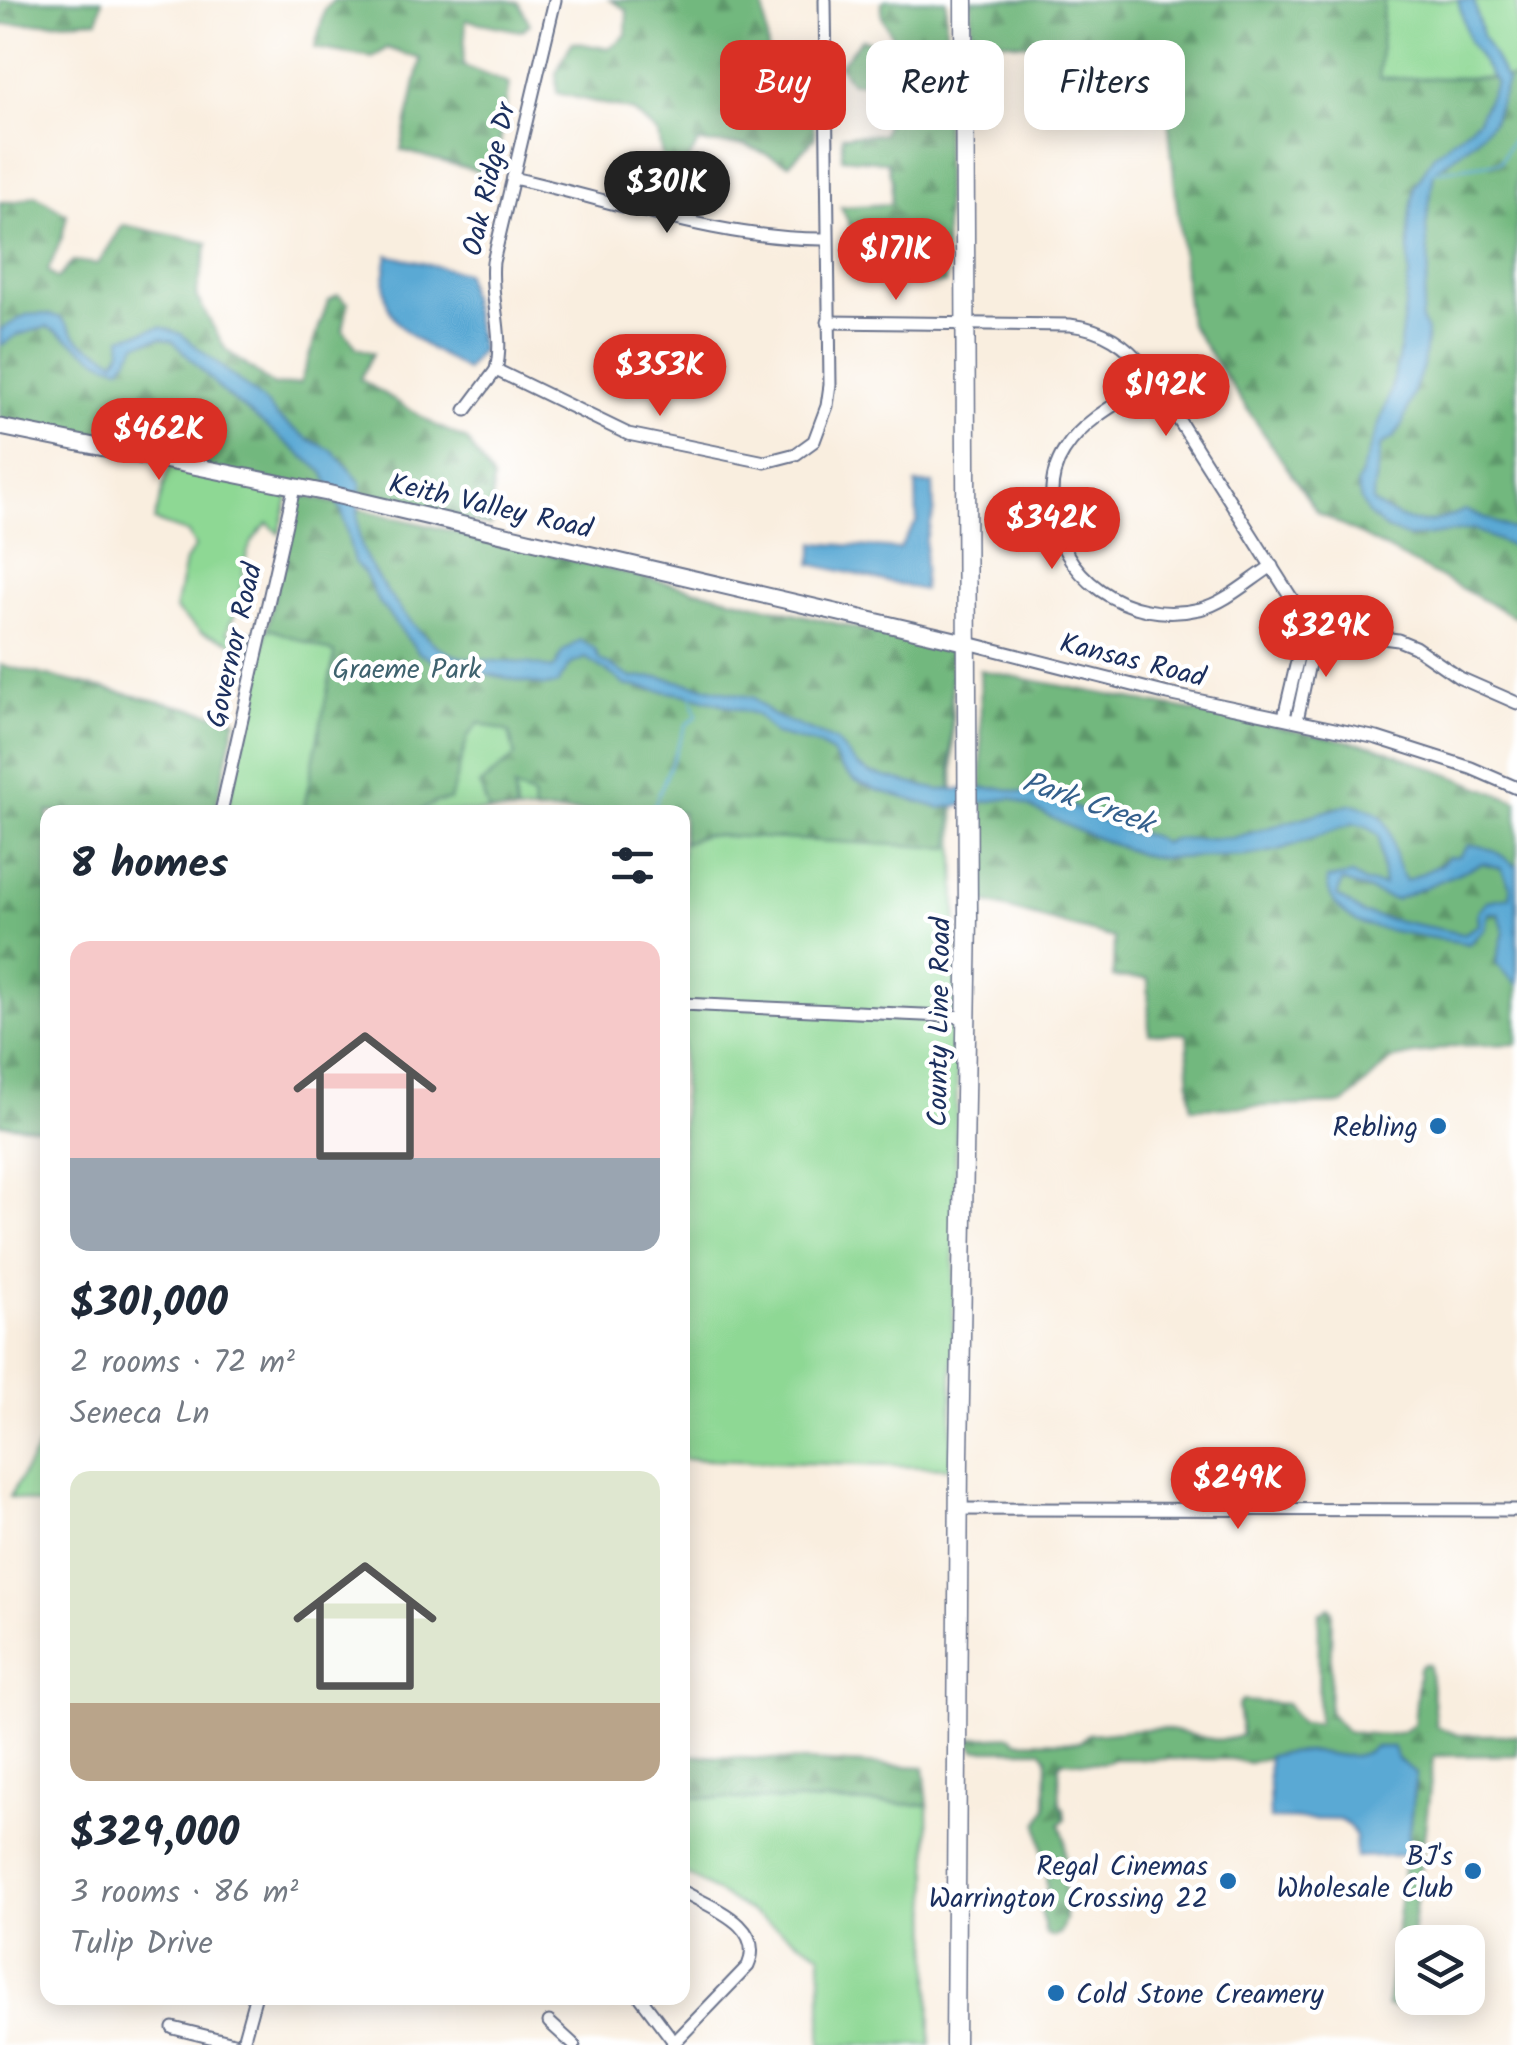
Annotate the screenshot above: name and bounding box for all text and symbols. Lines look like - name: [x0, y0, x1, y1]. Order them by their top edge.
- chip: Buy: [720, 40, 846, 130]
- chip: Rent: [866, 40, 1004, 130]
- chip: Filters: [1024, 40, 1185, 130]
- street label: Oak Ridge Dr: [451, 97, 530, 261]
- pin: $301K: [597, 151, 737, 236]
- text: $301K: [626, 158, 708, 209]
- pin: $171K: [826, 218, 966, 303]
- text: $171K: [860, 225, 932, 276]
- pin: $353K: [590, 334, 730, 419]
- text: $353K: [615, 341, 705, 392]
- pin: $192K: [1096, 354, 1236, 439]
- text: $192K: [1125, 361, 1207, 412]
- pin: $462K: [89, 398, 229, 483]
- text: $462K: [113, 405, 205, 456]
- street label: Keith Valley Road: [384, 462, 598, 553]
- pin: $342K: [982, 487, 1122, 572]
- text: $342K: [1006, 494, 1098, 545]
- street label: Governor Road: [195, 558, 276, 732]
- pin: $329K: [1256, 595, 1396, 680]
- text: $329K: [1281, 602, 1371, 653]
- street label: Kansas Road: [1055, 622, 1211, 702]
- park label: Graeme Park: [333, 648, 482, 693]
- water label: Park Creek: [1016, 759, 1163, 850]
- text: 8 homes: [70, 832, 228, 899]
- icon: filters: [605, 838, 660, 893]
- street label: County Line Road: [916, 916, 965, 1127]
- icon: home: [275, 1006, 455, 1186]
- place label: Rebling: [1333, 1106, 1418, 1151]
- marker: Rebling: [1427, 1115, 1449, 1137]
- text: $301,000: [70, 1271, 228, 1338]
- text: 2 rooms · 72 m²: [70, 1338, 295, 1389]
- text: Seneca Ln: [70, 1389, 209, 1440]
- pin: $249K: [1168, 1447, 1308, 1532]
- text: $249K: [1193, 1454, 1283, 1505]
- icon: home: [275, 1536, 455, 1716]
- text: $329,000: [70, 1801, 239, 1868]
- place label: BJ's Wholesale Club: [1276, 1835, 1453, 1912]
- place label: Regal Cinemas Warrington Crossing 22: [929, 1845, 1208, 1922]
- marker: BJ's Wholesale Club: [1462, 1860, 1484, 1882]
- text: 3 rooms · 86 m²: [70, 1868, 298, 1919]
- marker: Regal Cinemas Warrington Crossing 22: [1217, 1870, 1239, 1892]
- text: Tulip Drive: [70, 1919, 213, 1970]
- map controls: [1395, 1925, 1485, 2015]
- button: layers: [1395, 1925, 1485, 2015]
- place label: Cold Stone Creamery: [1076, 1973, 1325, 2018]
- marker: Cold Stone Creamery: [1045, 1982, 1067, 2004]

